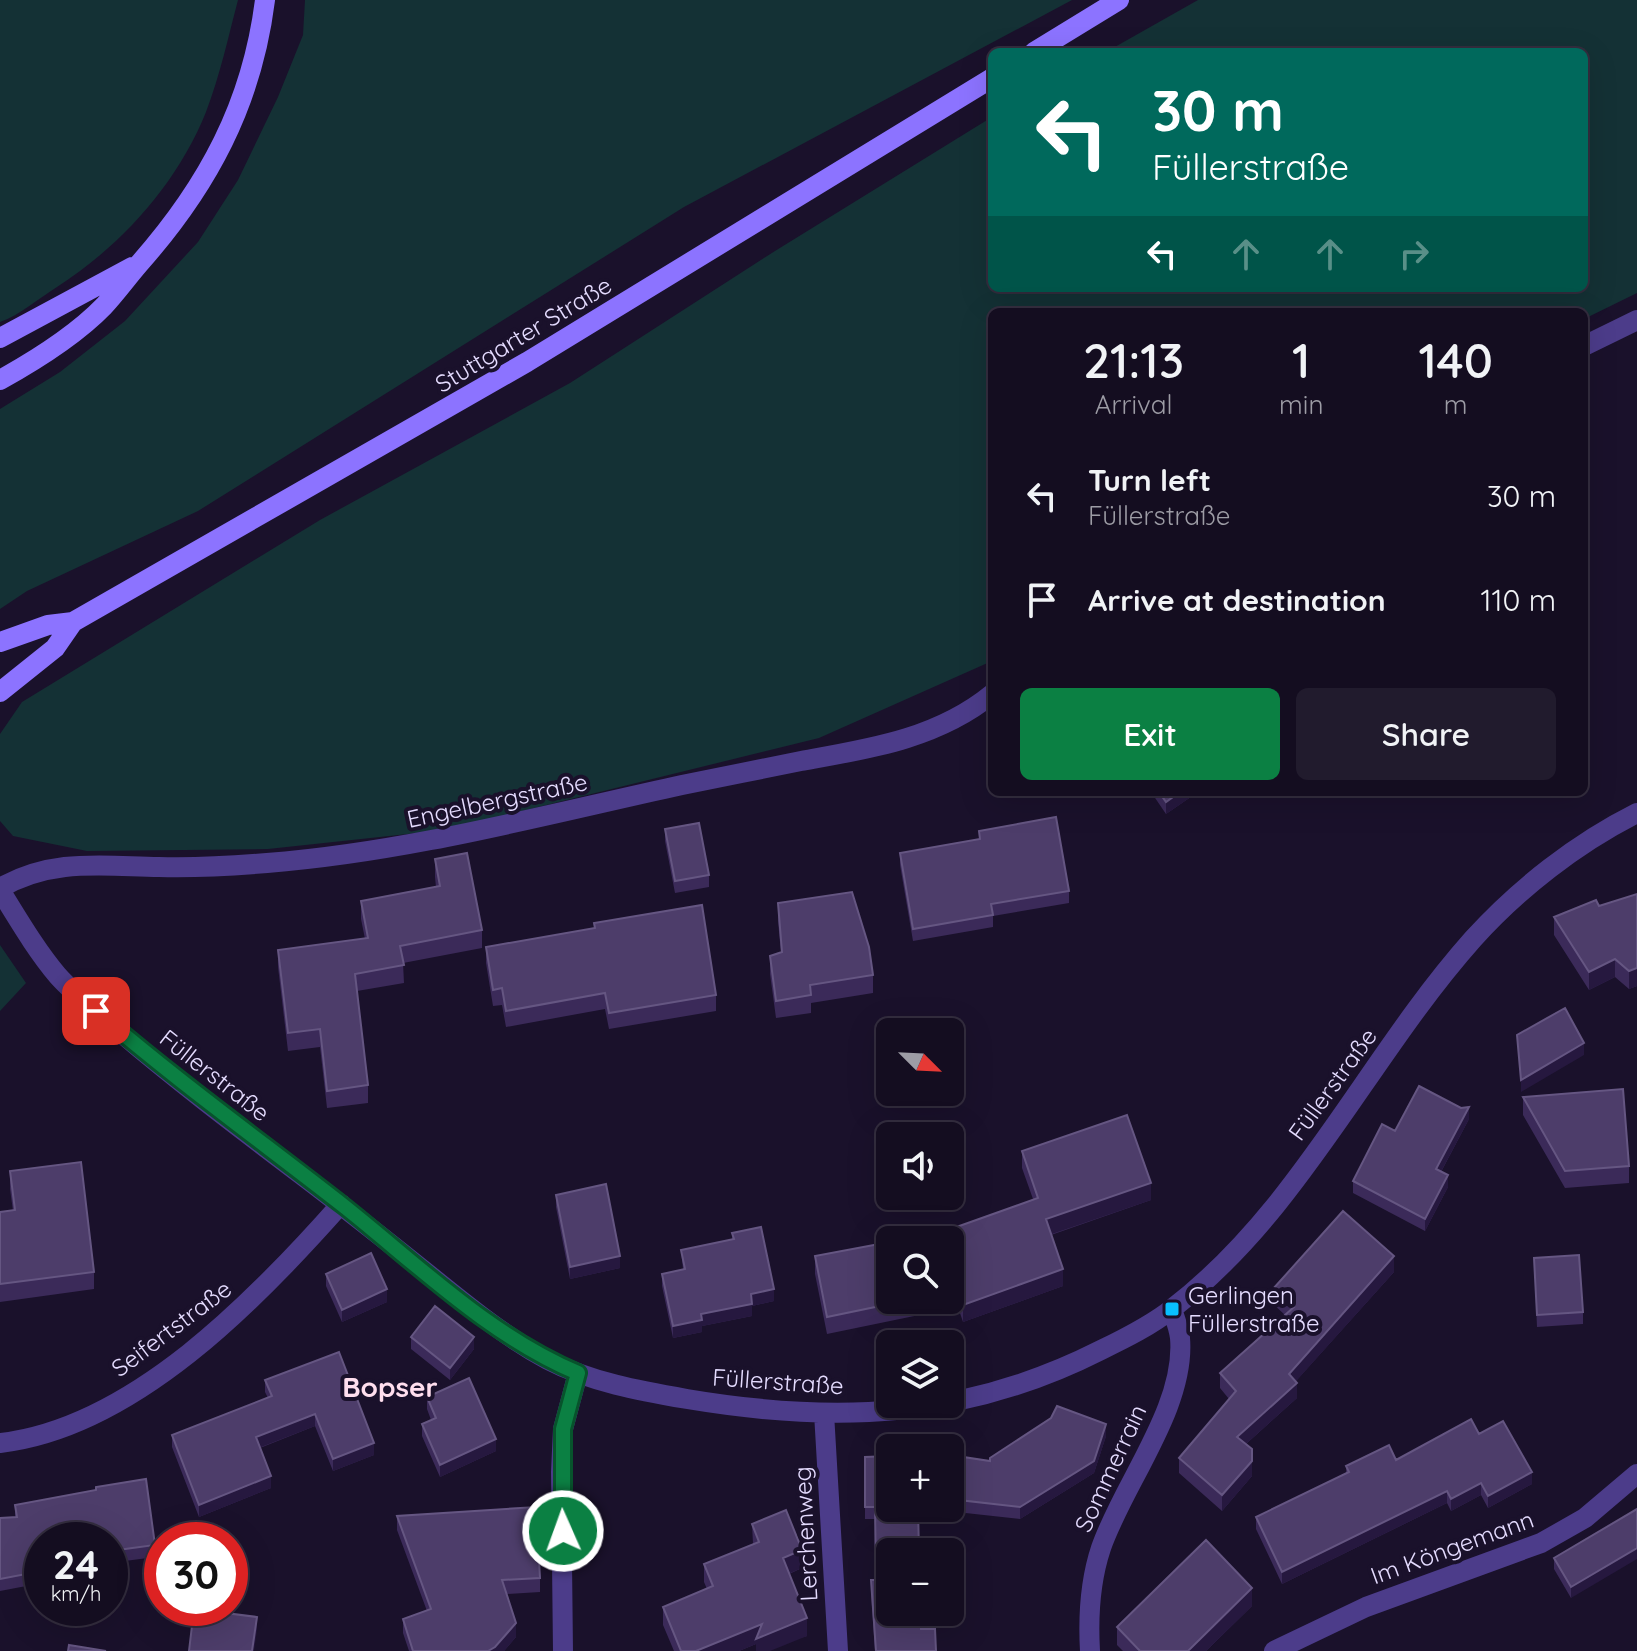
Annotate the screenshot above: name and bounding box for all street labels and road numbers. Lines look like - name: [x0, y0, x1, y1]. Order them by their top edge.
- street label: Stuttgarter Straße: [429, 269, 617, 399]
- street label: Engelbergstraße: [404, 766, 590, 834]
- street label: Füllerstraße: [1281, 1022, 1383, 1146]
- street label: Füllerstraße: [154, 1023, 276, 1127]
- street label: Seifertstraße: [105, 1273, 237, 1383]
- street label: Füllerstraße: [711, 1361, 845, 1401]
- street label: Sommerrain: [1067, 1400, 1153, 1536]
- street label: Lerchenweg: [786, 1466, 824, 1602]
- street label: Im Köngemann: [1366, 1504, 1538, 1590]

